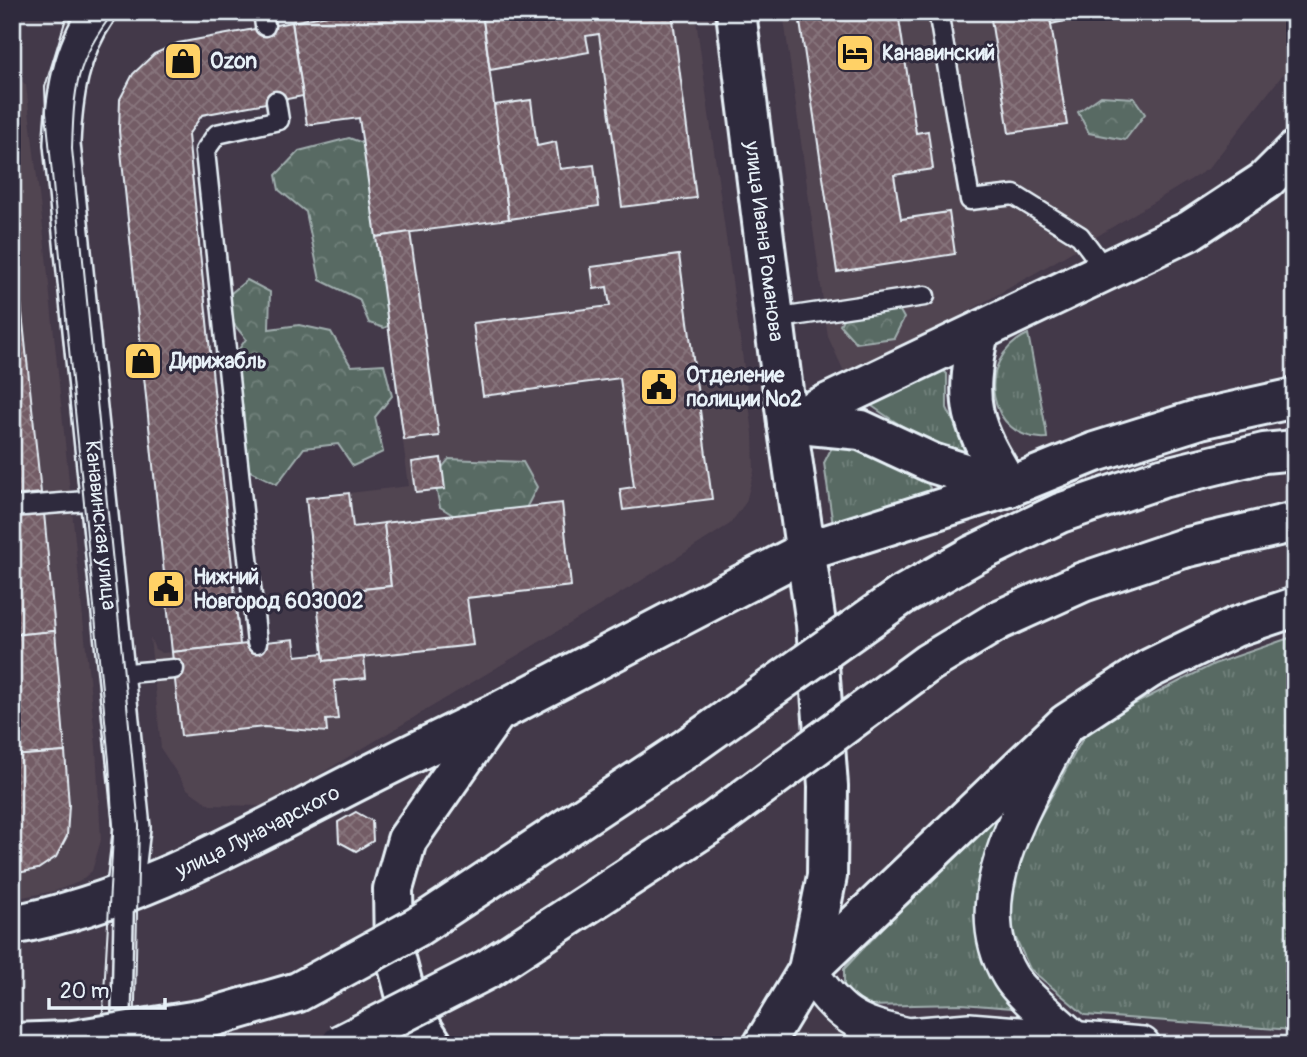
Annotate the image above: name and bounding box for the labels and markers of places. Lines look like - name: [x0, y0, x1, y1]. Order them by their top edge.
- hotel icon: Канавинский: [834, 32, 876, 74]
- shop icon: Ozon: [162, 40, 204, 82]
- place label: Канавинский: [882, 40, 995, 67]
- place label: Ozon: [210, 48, 257, 75]
- shop icon: Дирижабль: [122, 340, 164, 382]
- place label: Дирижабль: [168, 348, 267, 375]
- place label: Отделение полиции №2: [686, 362, 802, 413]
- public building icon: Отделение полиции №2: [638, 366, 680, 408]
- place label: Нижний Новгород 603002: [193, 564, 364, 615]
- public building icon: Нижний Новгород 603002: [145, 568, 187, 610]

